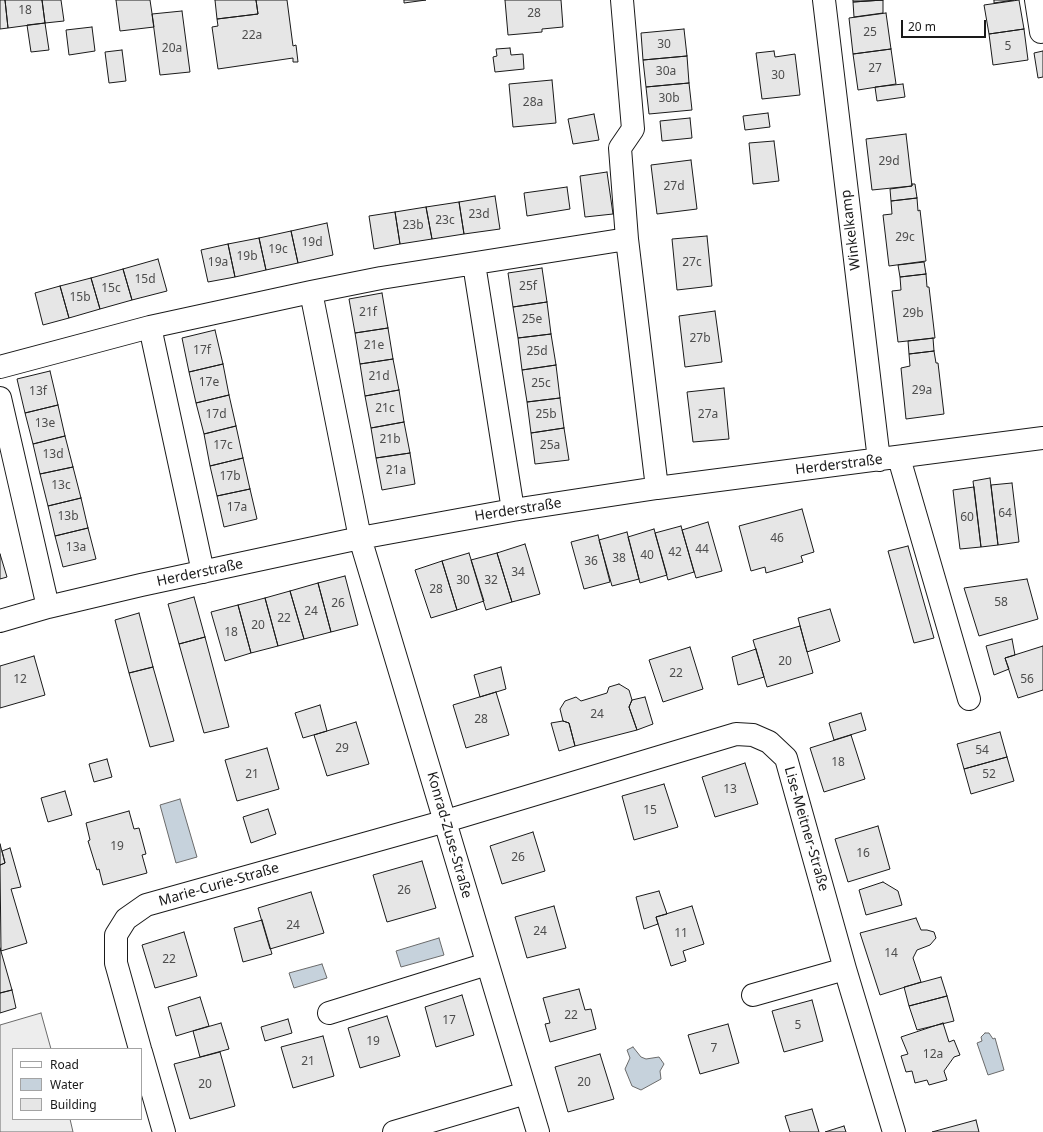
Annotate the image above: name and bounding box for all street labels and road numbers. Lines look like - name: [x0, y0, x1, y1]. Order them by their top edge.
- street label: Winkelkamp: [838, 189, 864, 271]
- street label: Herderstraße: [794, 451, 884, 479]
- street label: Herderstraße: [473, 495, 563, 525]
- street label: Herderstraße: [155, 556, 245, 590]
- street label: Lise-Meitner-Straße: [780, 765, 832, 893]
- street label: Konrad-Zuse-Straße: [423, 770, 475, 900]
- street label: Marie-Curie-Straße: [157, 860, 281, 910]

